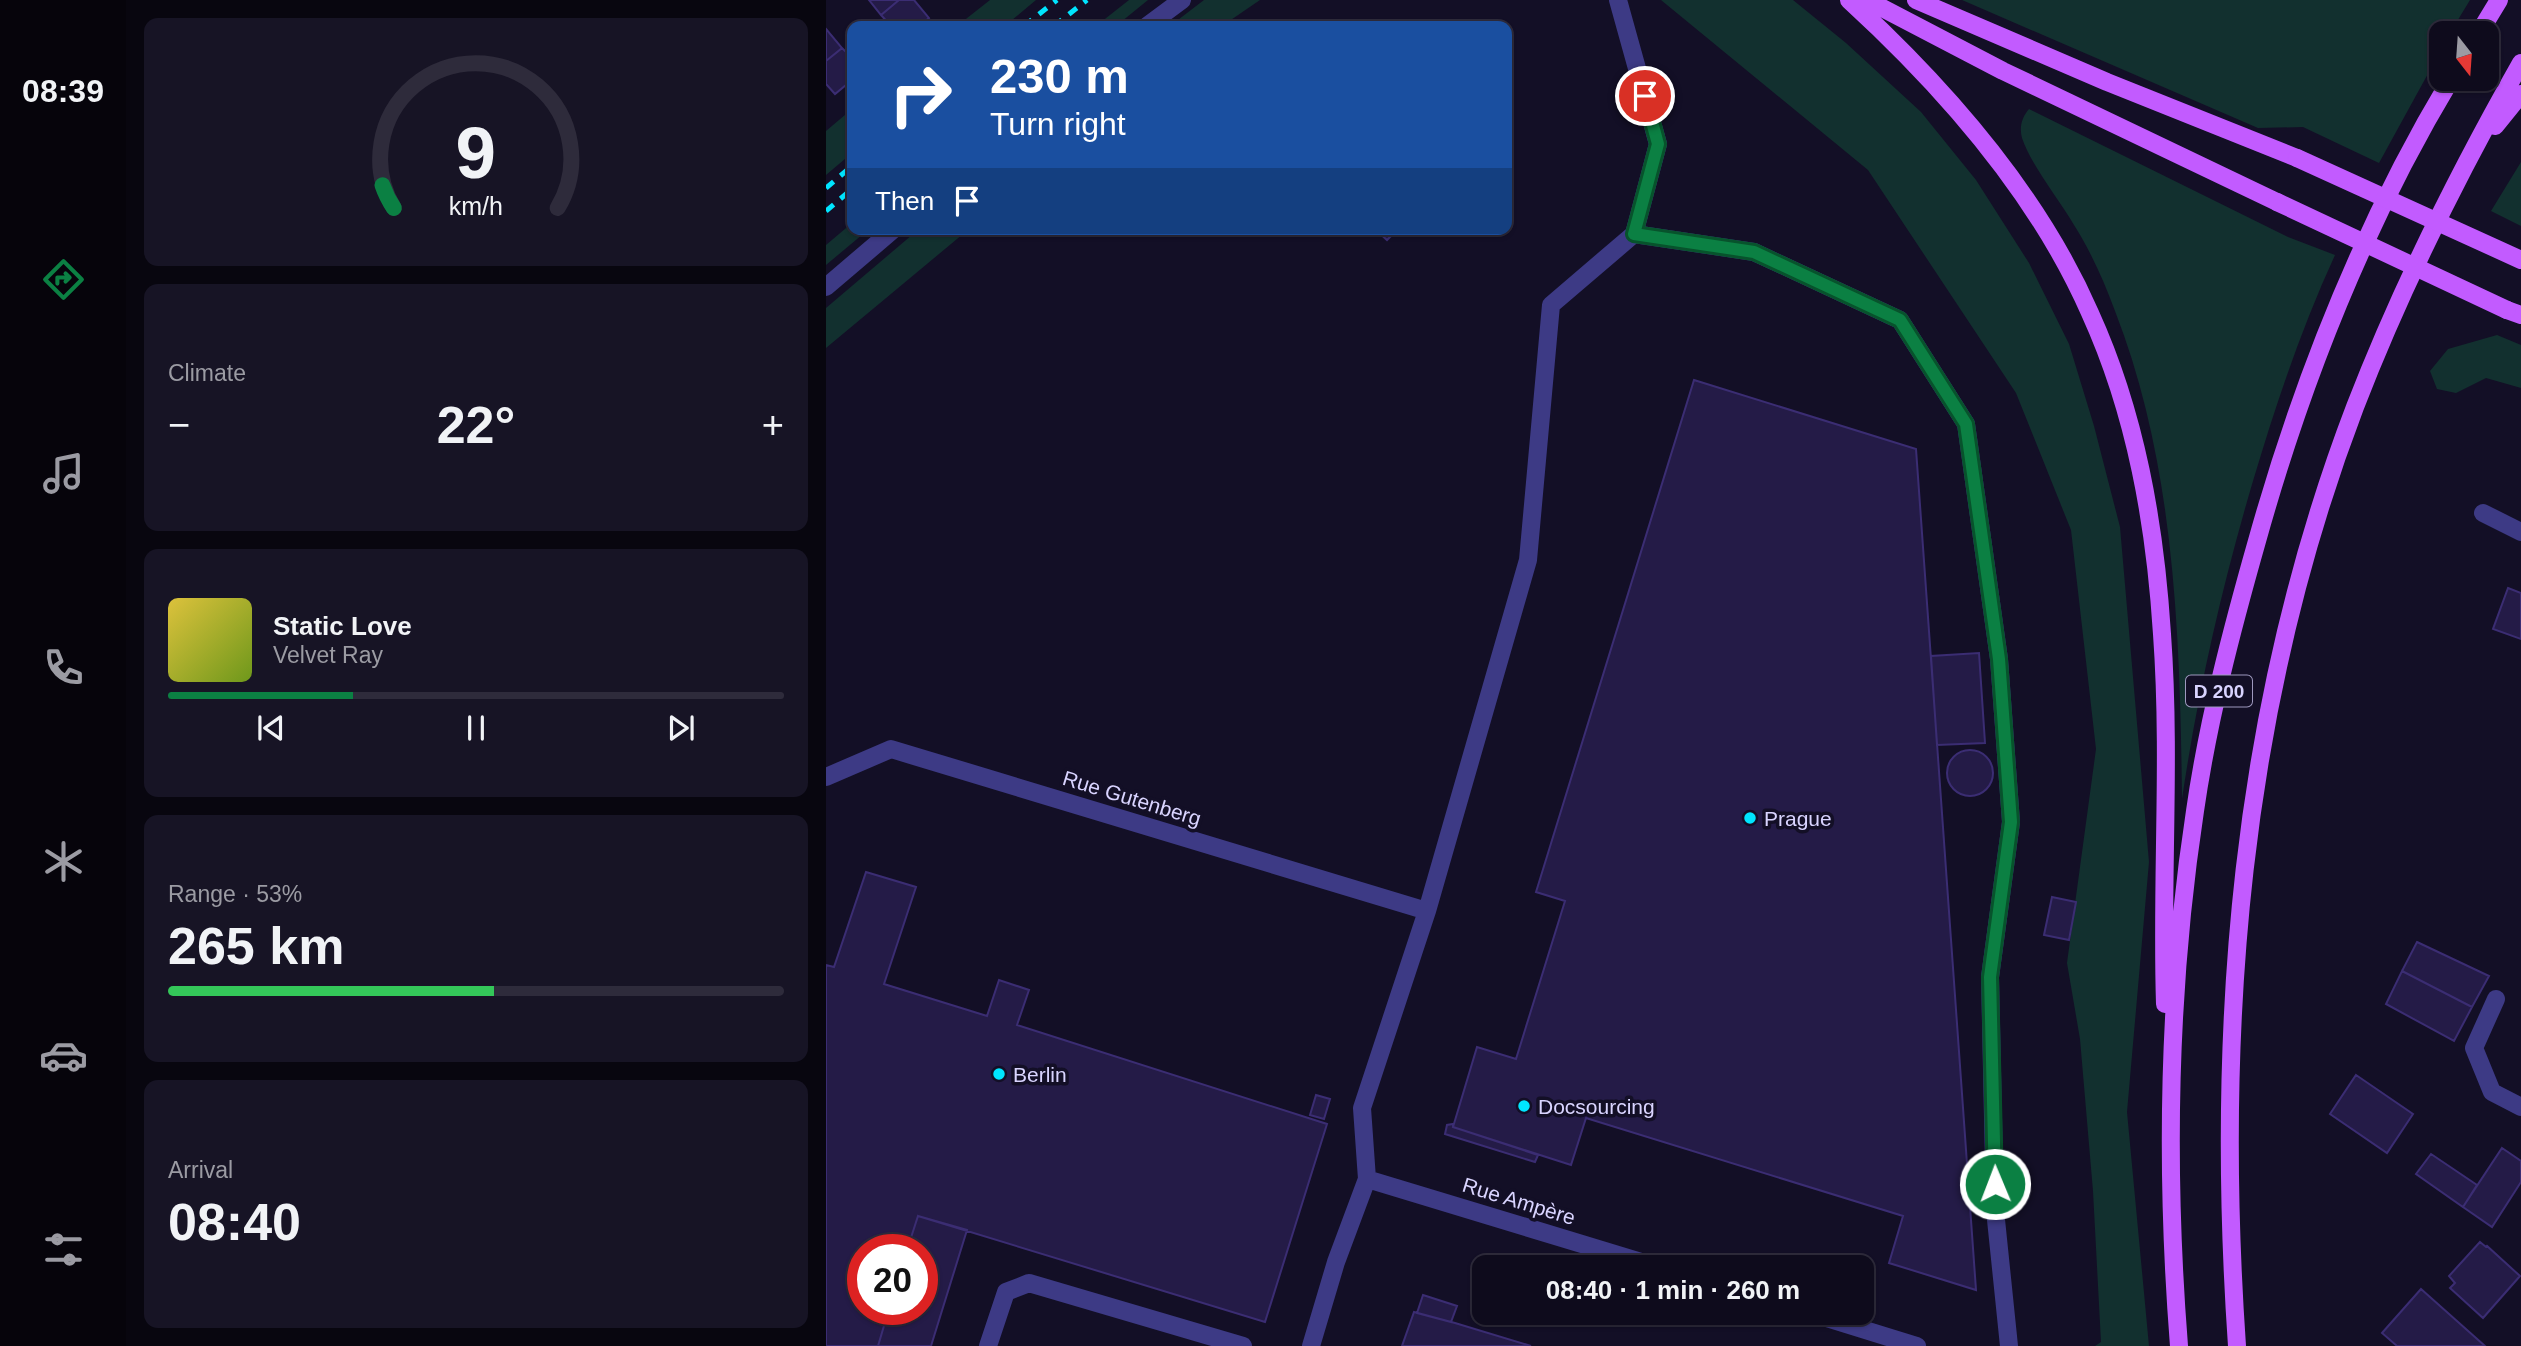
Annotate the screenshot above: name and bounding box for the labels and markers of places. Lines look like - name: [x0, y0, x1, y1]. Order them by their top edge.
- pin: [1615, 66, 1675, 126]
- place label: Prague: [1764, 807, 1832, 830]
- marker: Prague: [1742, 810, 1758, 826]
- place label: Berlin: [1013, 1063, 1067, 1086]
- marker: Berlin: [991, 1066, 1007, 1082]
- place label: Docsourcing: [1538, 1095, 1655, 1118]
- marker: Docsourcing: [1516, 1098, 1532, 1114]

